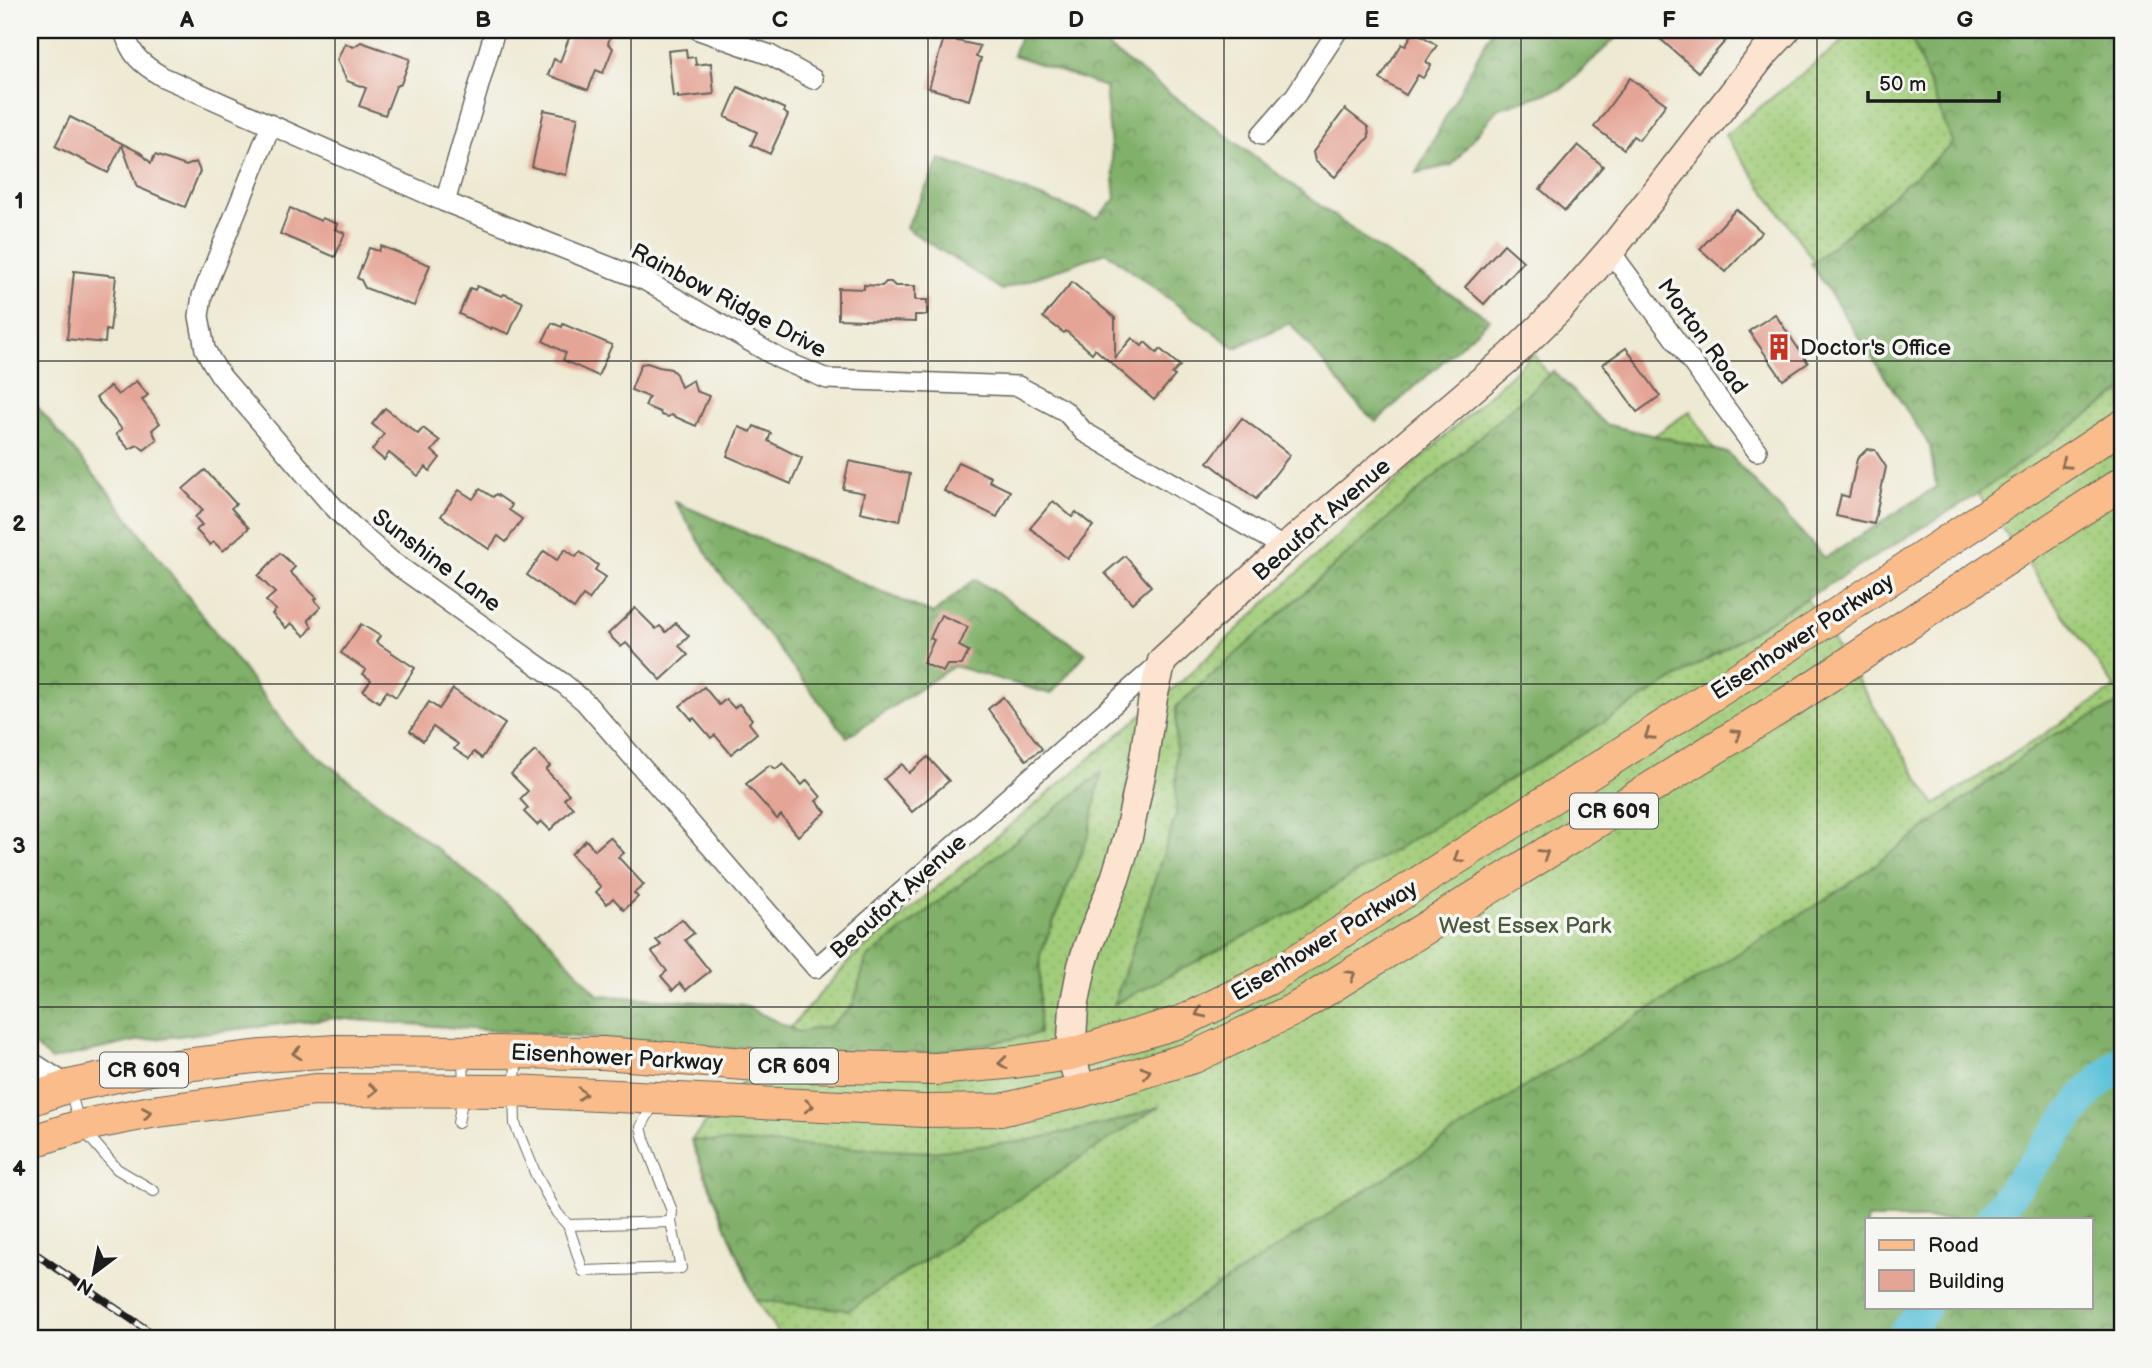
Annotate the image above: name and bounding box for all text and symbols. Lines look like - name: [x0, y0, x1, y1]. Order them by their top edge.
- text: A: [179, 6, 195, 34]
- text: B: [475, 6, 491, 34]
- text: C: [772, 6, 788, 34]
- text: D: [1068, 6, 1084, 34]
- text: E: [1365, 6, 1380, 34]
- text: F: [1662, 6, 1676, 34]
- text: G: [1957, 6, 1974, 34]
- scale bar: [1868, 60, 2000, 104]
- text: 50 m: [1879, 72, 1926, 97]
- text: 1: [14, 187, 24, 215]
- street label: Rainbow Ridge Drive: [626, 237, 831, 364]
- street label: Morton Road: [1651, 273, 1753, 400]
- building icon: Doctor's Office: [1764, 332, 1794, 362]
- place label: Doctor's Office: [1800, 334, 1951, 362]
- street label: Beaufort Avenue: [1247, 452, 1396, 587]
- one-way arrow: [2060, 455, 2073, 468]
- street label: Sunshine Lane: [366, 503, 506, 618]
- text: 2: [12, 510, 26, 538]
- street label: Eisenhower Parkway: [1706, 567, 1900, 706]
- one-way arrow: [1644, 727, 1657, 740]
- one-way arrow: [1730, 729, 1743, 742]
- road number: CR 609: [1570, 794, 1658, 828]
- street label: Beaufort Avenue: [825, 828, 973, 965]
- text: 3: [12, 832, 26, 860]
- one-way arrow: [1452, 850, 1465, 863]
- one-way arrow: [1536, 850, 1549, 863]
- street label: Eisenhower Parkway: [1226, 874, 1423, 1008]
- park label: West Essex Park: [1439, 912, 1612, 940]
- one-way arrow: [1343, 970, 1356, 983]
- one-way arrow: [1195, 1004, 1207, 1018]
- street label: Eisenhower Parkway: [510, 1038, 724, 1078]
- one-way arrow: [291, 1046, 302, 1061]
- road number: CR 609: [750, 1048, 838, 1084]
- road number: CR 609: [100, 1052, 188, 1088]
- one-way arrow: [998, 1056, 1009, 1071]
- one-way arrow: [1140, 1065, 1152, 1080]
- one-way arrow: [369, 1082, 379, 1098]
- one-way arrow: [576, 1086, 587, 1101]
- one-way arrow: [804, 1098, 815, 1113]
- one-way arrow: [142, 1106, 153, 1121]
- text: 4: [12, 1155, 26, 1183]
- legend: [1865, 1218, 2092, 1308]
- text: Road: [1928, 1233, 1979, 1258]
- north arrow: [60, 1238, 130, 1308]
- text: Building: [1928, 1269, 2004, 1294]
- text: N: [74, 1273, 98, 1300]

